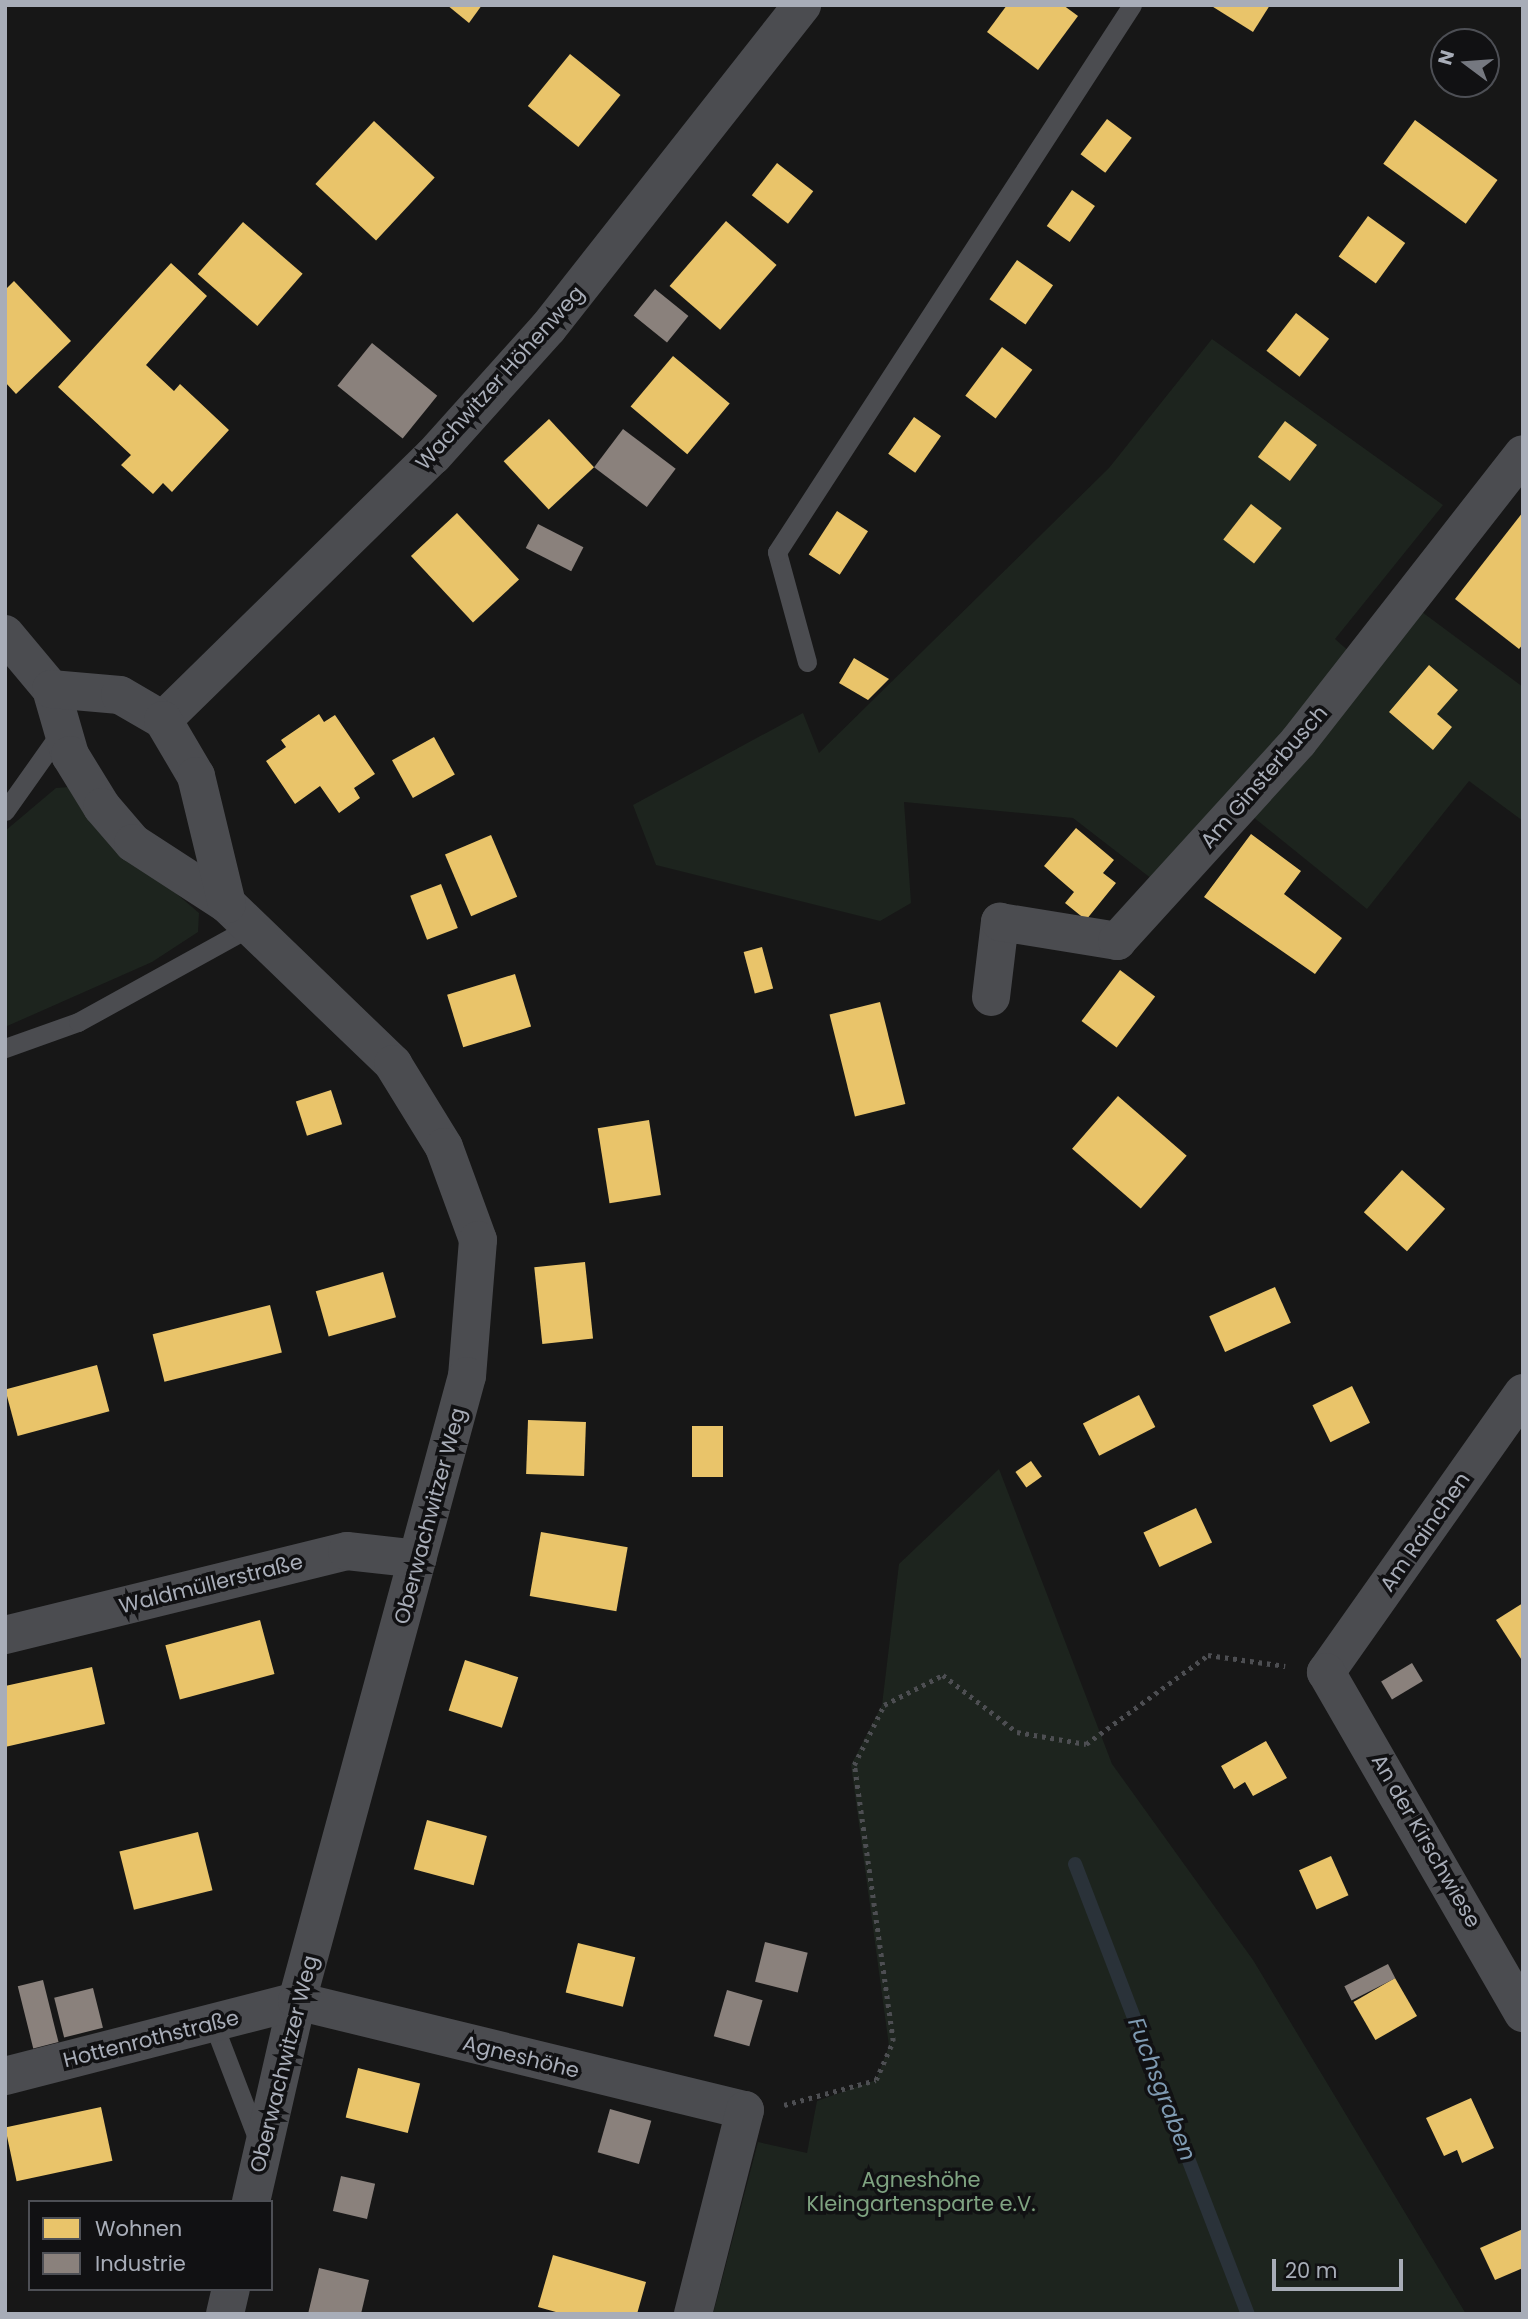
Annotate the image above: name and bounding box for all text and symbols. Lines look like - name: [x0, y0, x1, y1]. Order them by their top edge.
- north arrow: [1430, 28, 1500, 98]
- text: N: [1431, 47, 1461, 68]
- street label: Wachwitzer Höhenweg: [411, 281, 589, 475]
- street label: Am Ginsterbusch: [1195, 701, 1333, 853]
- street label: Oberwachwitzer Weg: [389, 1405, 471, 1627]
- street label: Am Rainchen: [1375, 1468, 1475, 1596]
- street label: Waldmüllerstraße: [117, 1549, 305, 1619]
- street label: An der Kirschwiese: [1366, 1750, 1486, 1932]
- street label: Oberwachwitzer Weg: [245, 1953, 323, 2175]
- street label: Hottenrothstraße: [61, 2005, 241, 2073]
- water label: Fuchsgraben: [1122, 2013, 1202, 2165]
- street label: Agneshöhe: [460, 2030, 582, 2084]
- park label: Agneshöhe Kleingartensparte e.V.: [806, 2167, 1036, 2217]
- legend: [28, 2200, 273, 2291]
- text: Wohnen: [95, 2214, 182, 2243]
- scale bar: [1276, 2246, 1407, 2290]
- text: Industrie: [95, 2249, 186, 2278]
- text: 20 m: [1285, 2256, 1338, 2285]

